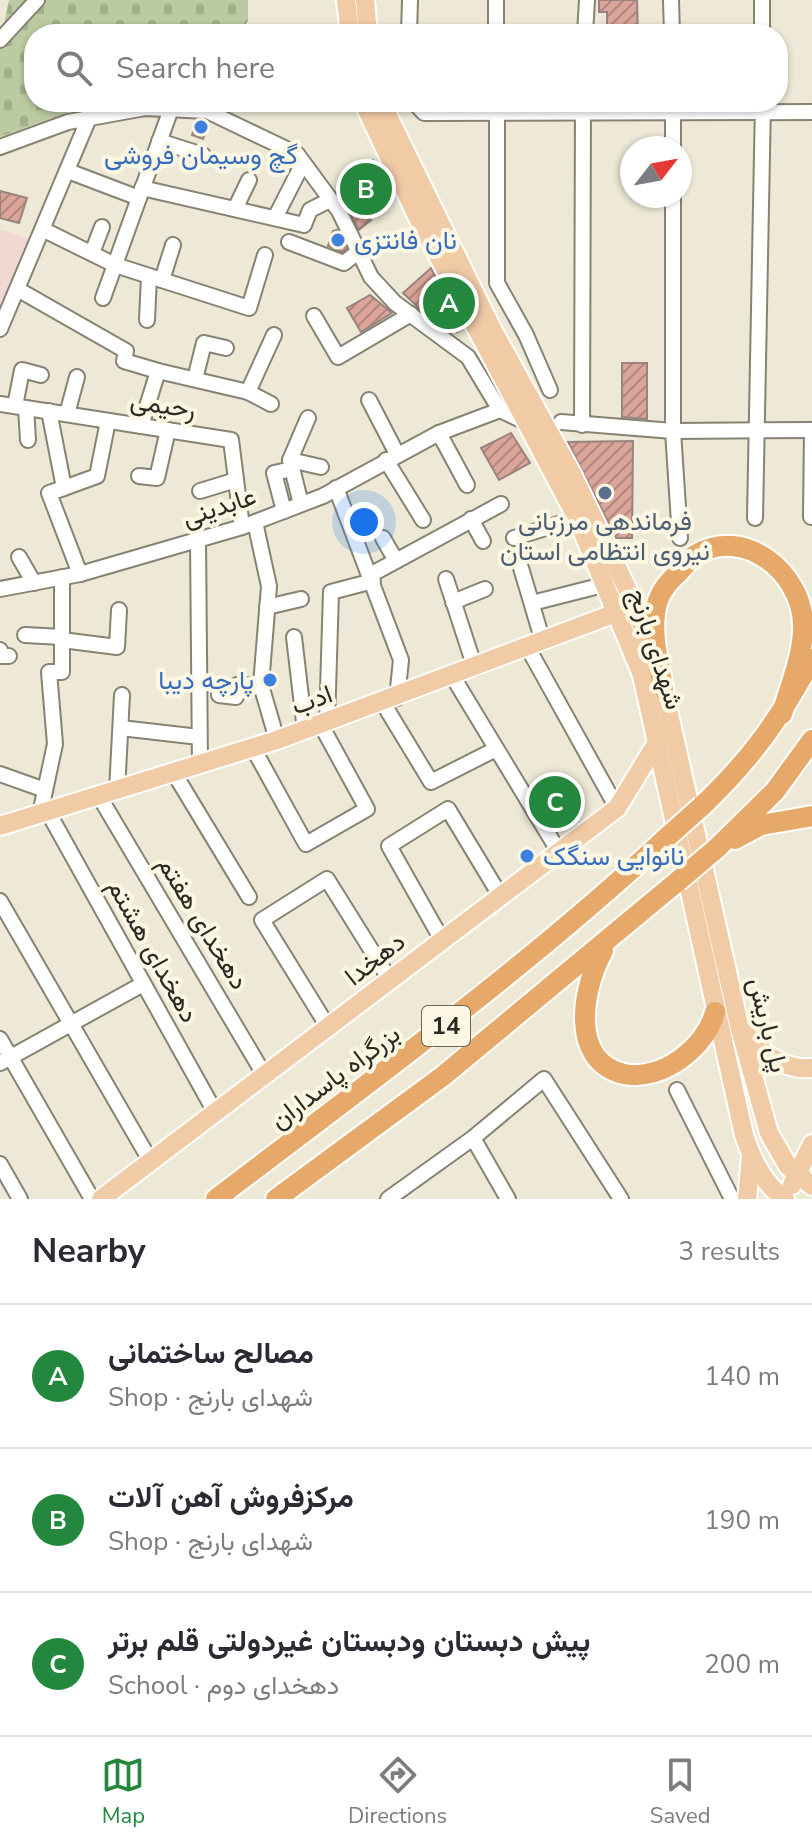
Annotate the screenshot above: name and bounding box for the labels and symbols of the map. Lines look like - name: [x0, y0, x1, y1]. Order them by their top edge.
- marker: گچ وسیمان فروشی: [192, 118, 210, 136]
- north arrow: [620, 136, 692, 208]
- place label: گچ وسیمان فروشی: [104, 138, 298, 173]
- pin: B: [340, 159, 392, 219]
- place label: نان فانتزی: [354, 223, 457, 258]
- marker: نان فانتزی: [329, 231, 347, 249]
- pin: A: [423, 273, 475, 333]
- street label: رحیمی: [128, 383, 198, 427]
- street label: عابدینی: [178, 479, 260, 535]
- marker: فرماندهی مرزبانی نیروی انتظامی استان: [596, 484, 614, 502]
- your location: [344, 502, 384, 542]
- place label: فرماندهی مرزبانی نیروی انتظامی استان: [500, 504, 710, 569]
- street label: شهدای بارنج: [620, 584, 692, 714]
- place label: پارچه دیبا: [158, 663, 254, 698]
- marker: پارچه دیبا: [261, 671, 279, 689]
- street label: ادب: [287, 677, 337, 723]
- pin: C: [529, 772, 581, 832]
- place label: نانوایی سنگک: [543, 839, 684, 874]
- marker: نانوایی سنگک: [518, 847, 536, 865]
- street label: دهخدای هفتم: [149, 850, 257, 996]
- street label: دهخدای هشتم: [99, 873, 207, 1029]
- street label: دهخدا: [337, 924, 413, 994]
- street label: پل باریش: [739, 974, 797, 1076]
- road number: 14: [422, 1006, 470, 1046]
- street label: بزرگراه پاسداران: [263, 1017, 407, 1137]

